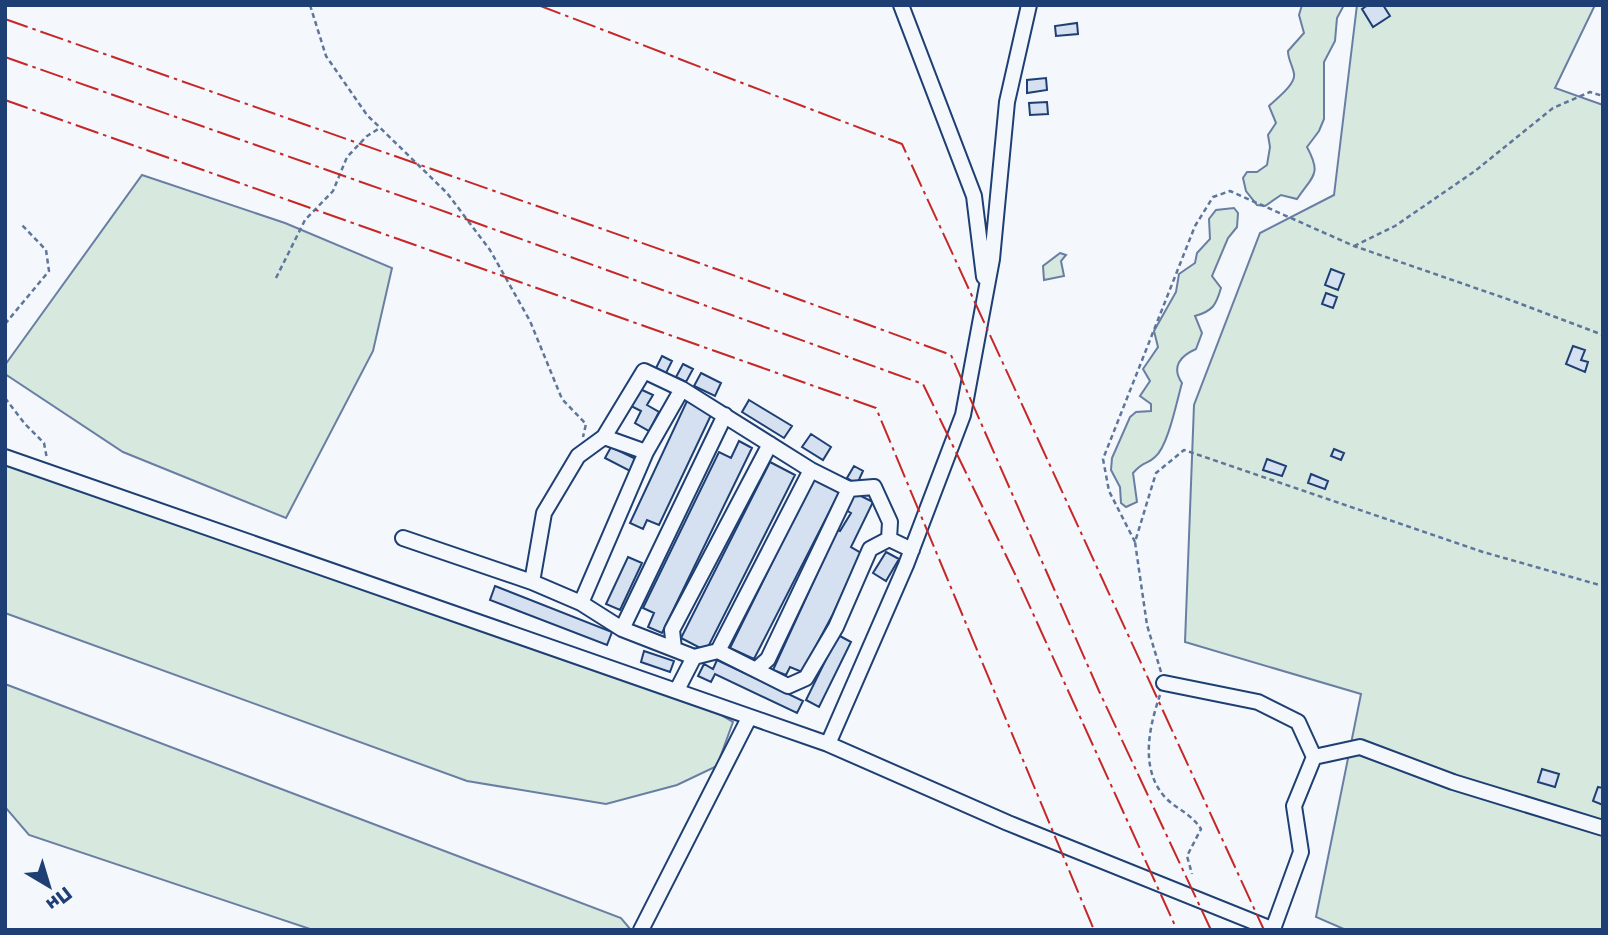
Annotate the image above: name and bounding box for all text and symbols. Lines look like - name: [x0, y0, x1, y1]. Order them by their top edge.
- north arrow: [14, 851, 84, 921]
- text: Пн: [42, 882, 77, 916]

